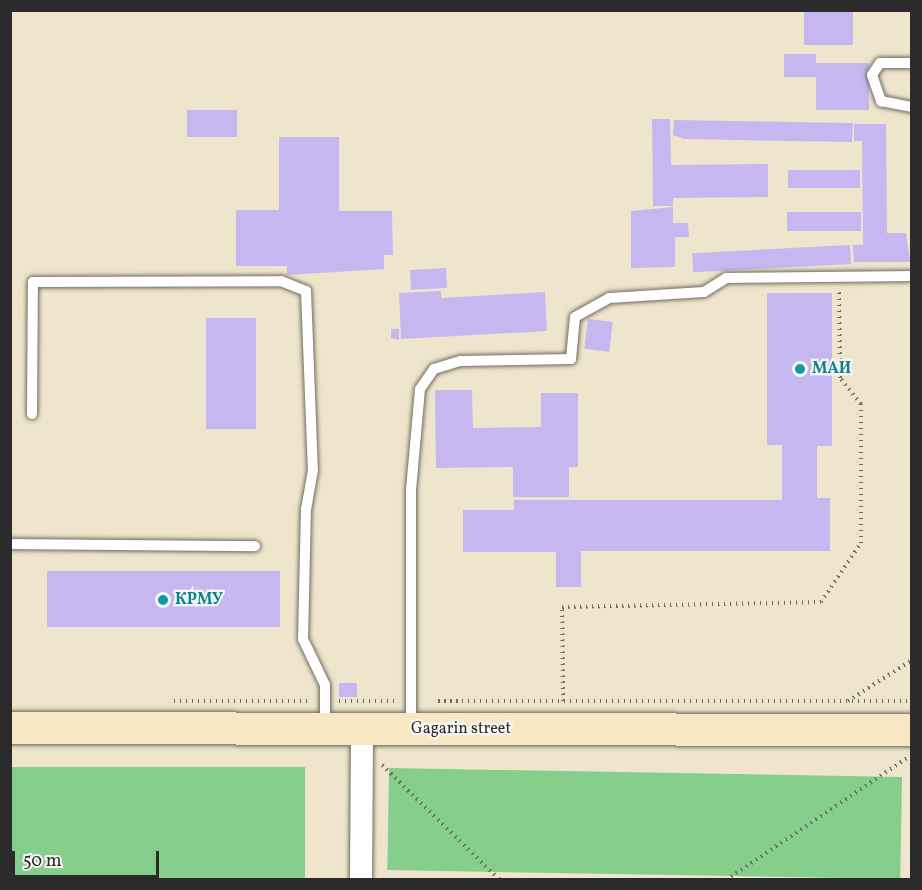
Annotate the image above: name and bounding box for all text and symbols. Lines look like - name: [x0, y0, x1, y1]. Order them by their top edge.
- place label: МАИ: [812, 359, 851, 379]
- marker: МАИ: [793, 362, 807, 376]
- place label: КРМУ: [175, 590, 223, 610]
- marker: КРМУ: [156, 593, 170, 607]
- street label: Gagarin street: [411, 719, 511, 739]
- scale bar: [15, 839, 162, 877]
- text: 50 m: [23, 849, 62, 874]

